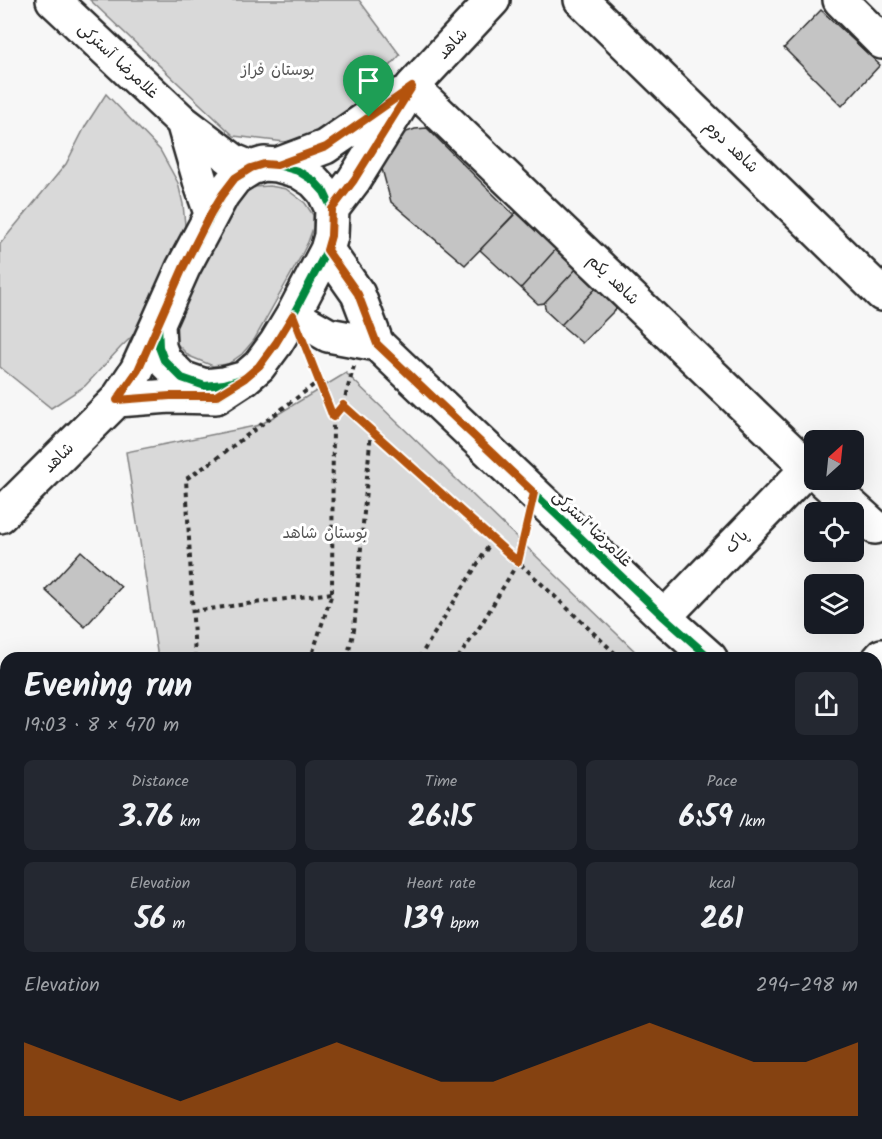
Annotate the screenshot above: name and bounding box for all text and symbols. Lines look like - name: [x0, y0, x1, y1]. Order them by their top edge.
- street label: غلامرضا آسترکی: [72, 17, 164, 105]
- street label: شاهد: [432, 23, 474, 65]
- pin: [343, 55, 394, 117]
- park label: بوستان فراز: [239, 58, 315, 83]
- icon: arrive: [352, 64, 385, 97]
- street label: شاهد دوم: [698, 115, 764, 179]
- street label: شاهد یکم: [581, 249, 645, 311]
- north arrow: [804, 430, 864, 490]
- map controls: [804, 430, 864, 634]
- street label: شاهد: [38, 437, 80, 479]
- street label: غلامرضا آسترکی: [546, 484, 638, 574]
- button: locate: [804, 502, 864, 562]
- park label: بوستان شاهد: [282, 521, 368, 546]
- street label: پاک: [719, 524, 755, 560]
- button: layers: [804, 574, 864, 634]
- text: Evening run: [24, 661, 192, 714]
- button: share: [795, 672, 858, 735]
- text: 19:03 · 8 × 470 m: [24, 710, 179, 742]
- text: Distance: [131, 769, 189, 794]
- text: Time: [425, 769, 457, 794]
- text: Pace: [707, 769, 737, 794]
- text: 3.76: [120, 794, 174, 842]
- text: 26:15: [408, 794, 474, 842]
- text: 6:59: [679, 794, 733, 842]
- text: km: [174, 809, 200, 834]
- text: /km: [733, 809, 765, 834]
- text: Elevation: [130, 871, 190, 896]
- text: Heart rate: [406, 871, 476, 896]
- text: kcal: [709, 871, 735, 896]
- text: 56: [135, 896, 166, 944]
- text: 139: [403, 896, 444, 944]
- text: 261: [701, 896, 743, 944]
- text: m: [166, 911, 185, 936]
- text: bpm: [444, 911, 479, 936]
- text: Elevation: [24, 970, 100, 1002]
- text: 294–298 m: [756, 970, 858, 1002]

